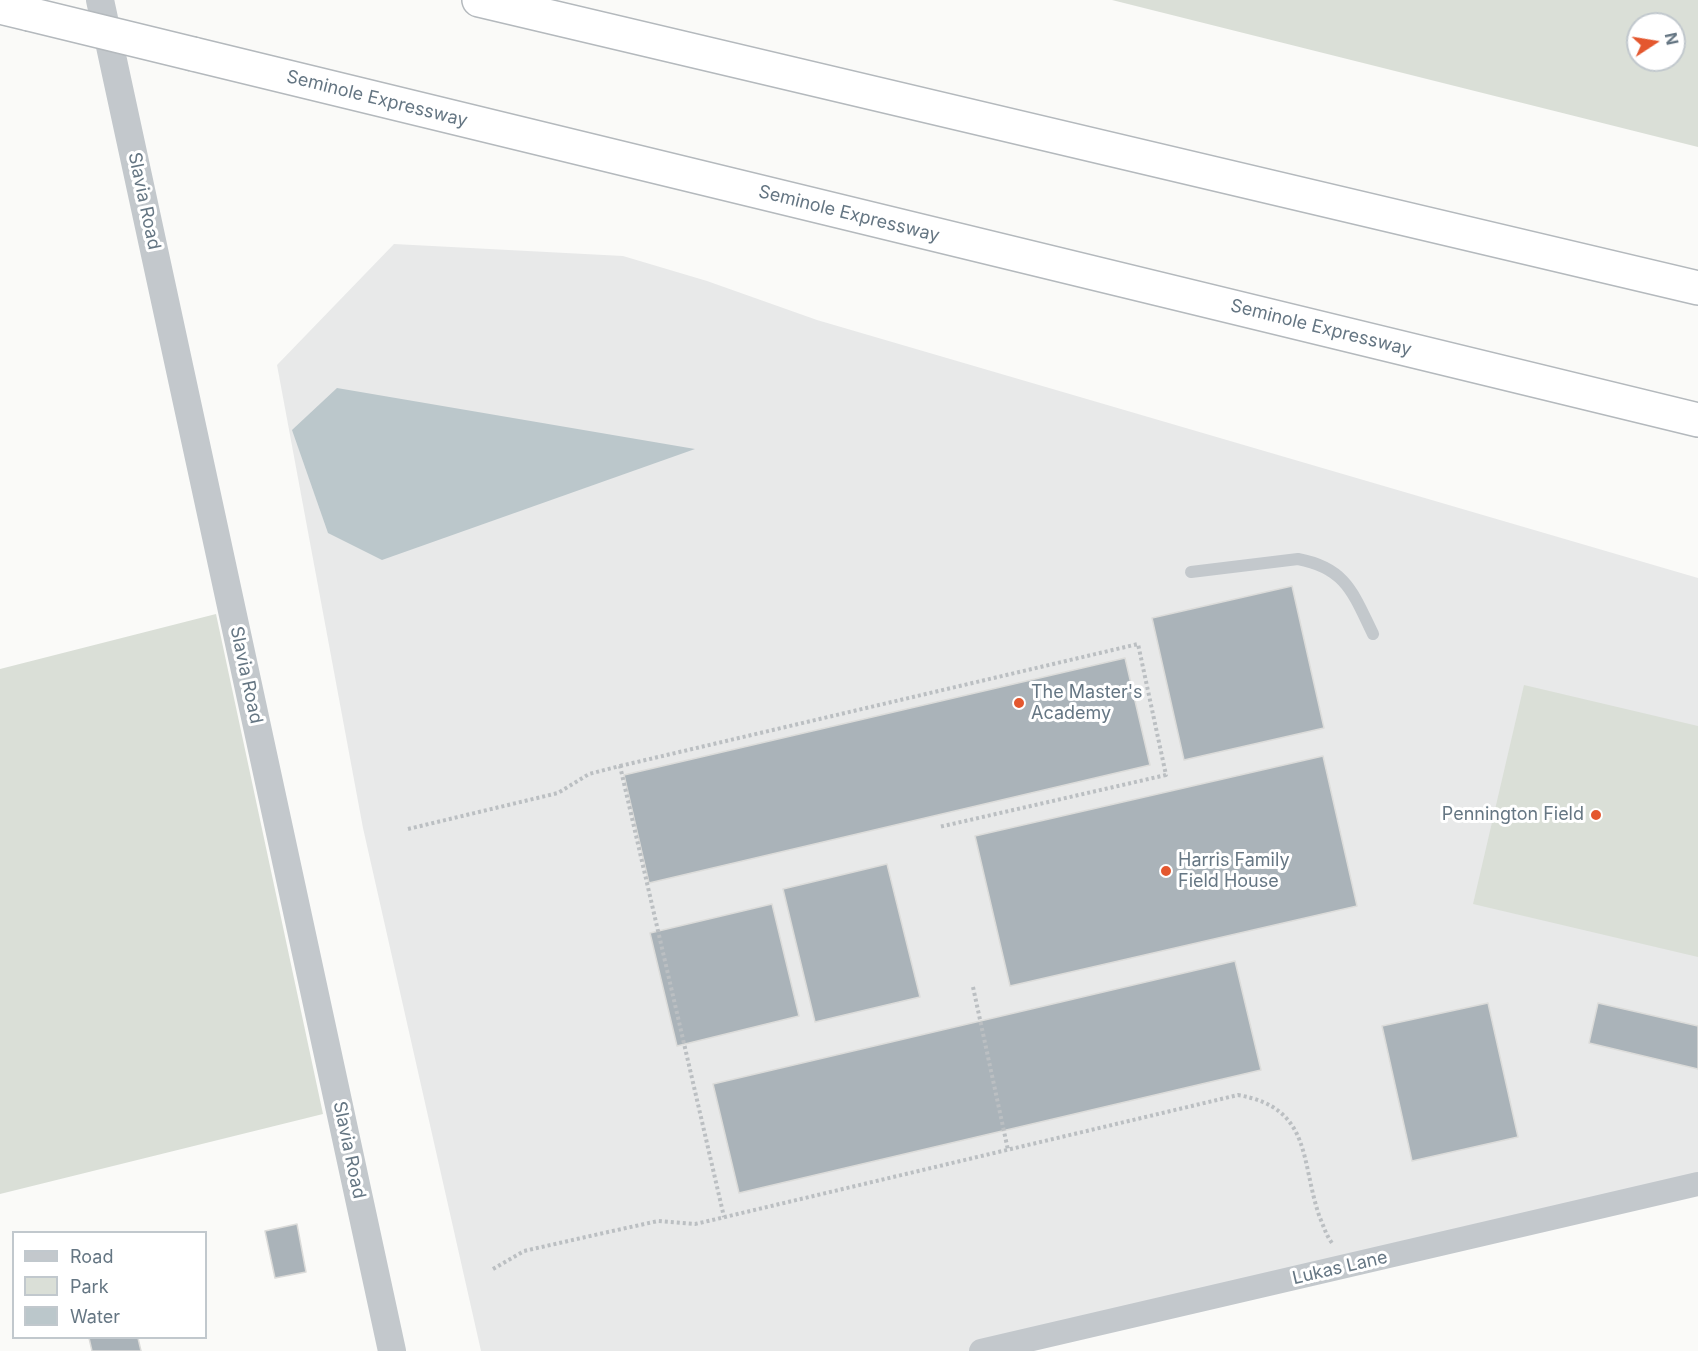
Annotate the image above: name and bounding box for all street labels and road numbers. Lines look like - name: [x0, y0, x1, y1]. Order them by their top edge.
- street label: Seminole Expressway: [284, 66, 470, 132]
- street label: Slavia Road: [123, 150, 165, 252]
- street label: Seminole Expressway: [756, 181, 942, 247]
- street label: Seminole Expressway: [1228, 295, 1414, 361]
- street label: Slavia Road: [225, 624, 267, 726]
- street label: Slavia Road: [328, 1099, 370, 1201]
- street label: Lukas Lane: [1290, 1247, 1390, 1289]

